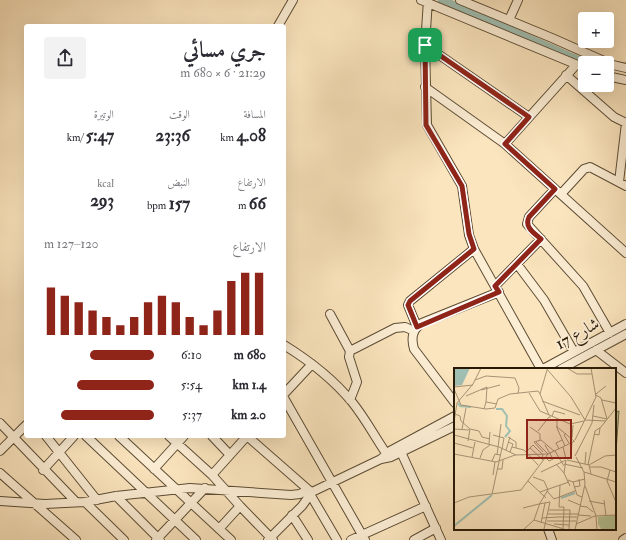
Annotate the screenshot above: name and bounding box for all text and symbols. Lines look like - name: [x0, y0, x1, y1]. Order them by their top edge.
- map controls: [578, 12, 614, 92]
- button: +: [578, 12, 614, 48]
- pin: [408, 28, 442, 62]
- icon: arrive: [414, 34, 436, 56]
- text: جري مسائي: [183, 36, 266, 64]
- button: share: [44, 37, 86, 79]
- button: −: [578, 56, 614, 92]
- text: 21:29 · 6 × 680 m: [180, 65, 266, 81]
- text: الوتيرة: [94, 108, 114, 121]
- text: الوقت: [169, 108, 190, 121]
- text: المسافة: [244, 108, 266, 121]
- text: 5:47: [86, 125, 114, 146]
- text: 23:36: [156, 125, 190, 146]
- text: 4.08: [236, 125, 266, 146]
- text: /km: [67, 131, 86, 144]
- text: km: [220, 131, 236, 144]
- text: النبض: [167, 176, 190, 189]
- text: الارتفاع: [237, 176, 266, 189]
- text: kcal: [97, 177, 114, 190]
- text: 293: [90, 190, 114, 211]
- text: 157: [169, 193, 190, 214]
- text: 66: [249, 193, 266, 214]
- text: bpm: [147, 199, 169, 212]
- text: m: [238, 199, 249, 212]
- text: 120–127 m: [44, 236, 99, 252]
- text: الارتفاع: [232, 239, 266, 255]
- street label: شارع 17: [552, 313, 604, 357]
- text: 6:10: [181, 347, 202, 363]
- text: 680 m: [234, 347, 266, 363]
- inset map: [454, 368, 616, 530]
- text: 5:54: [181, 377, 202, 393]
- text: 1.4 km: [233, 377, 266, 393]
- text: 5:37: [182, 407, 202, 423]
- text: 2.0 km: [231, 407, 266, 423]

